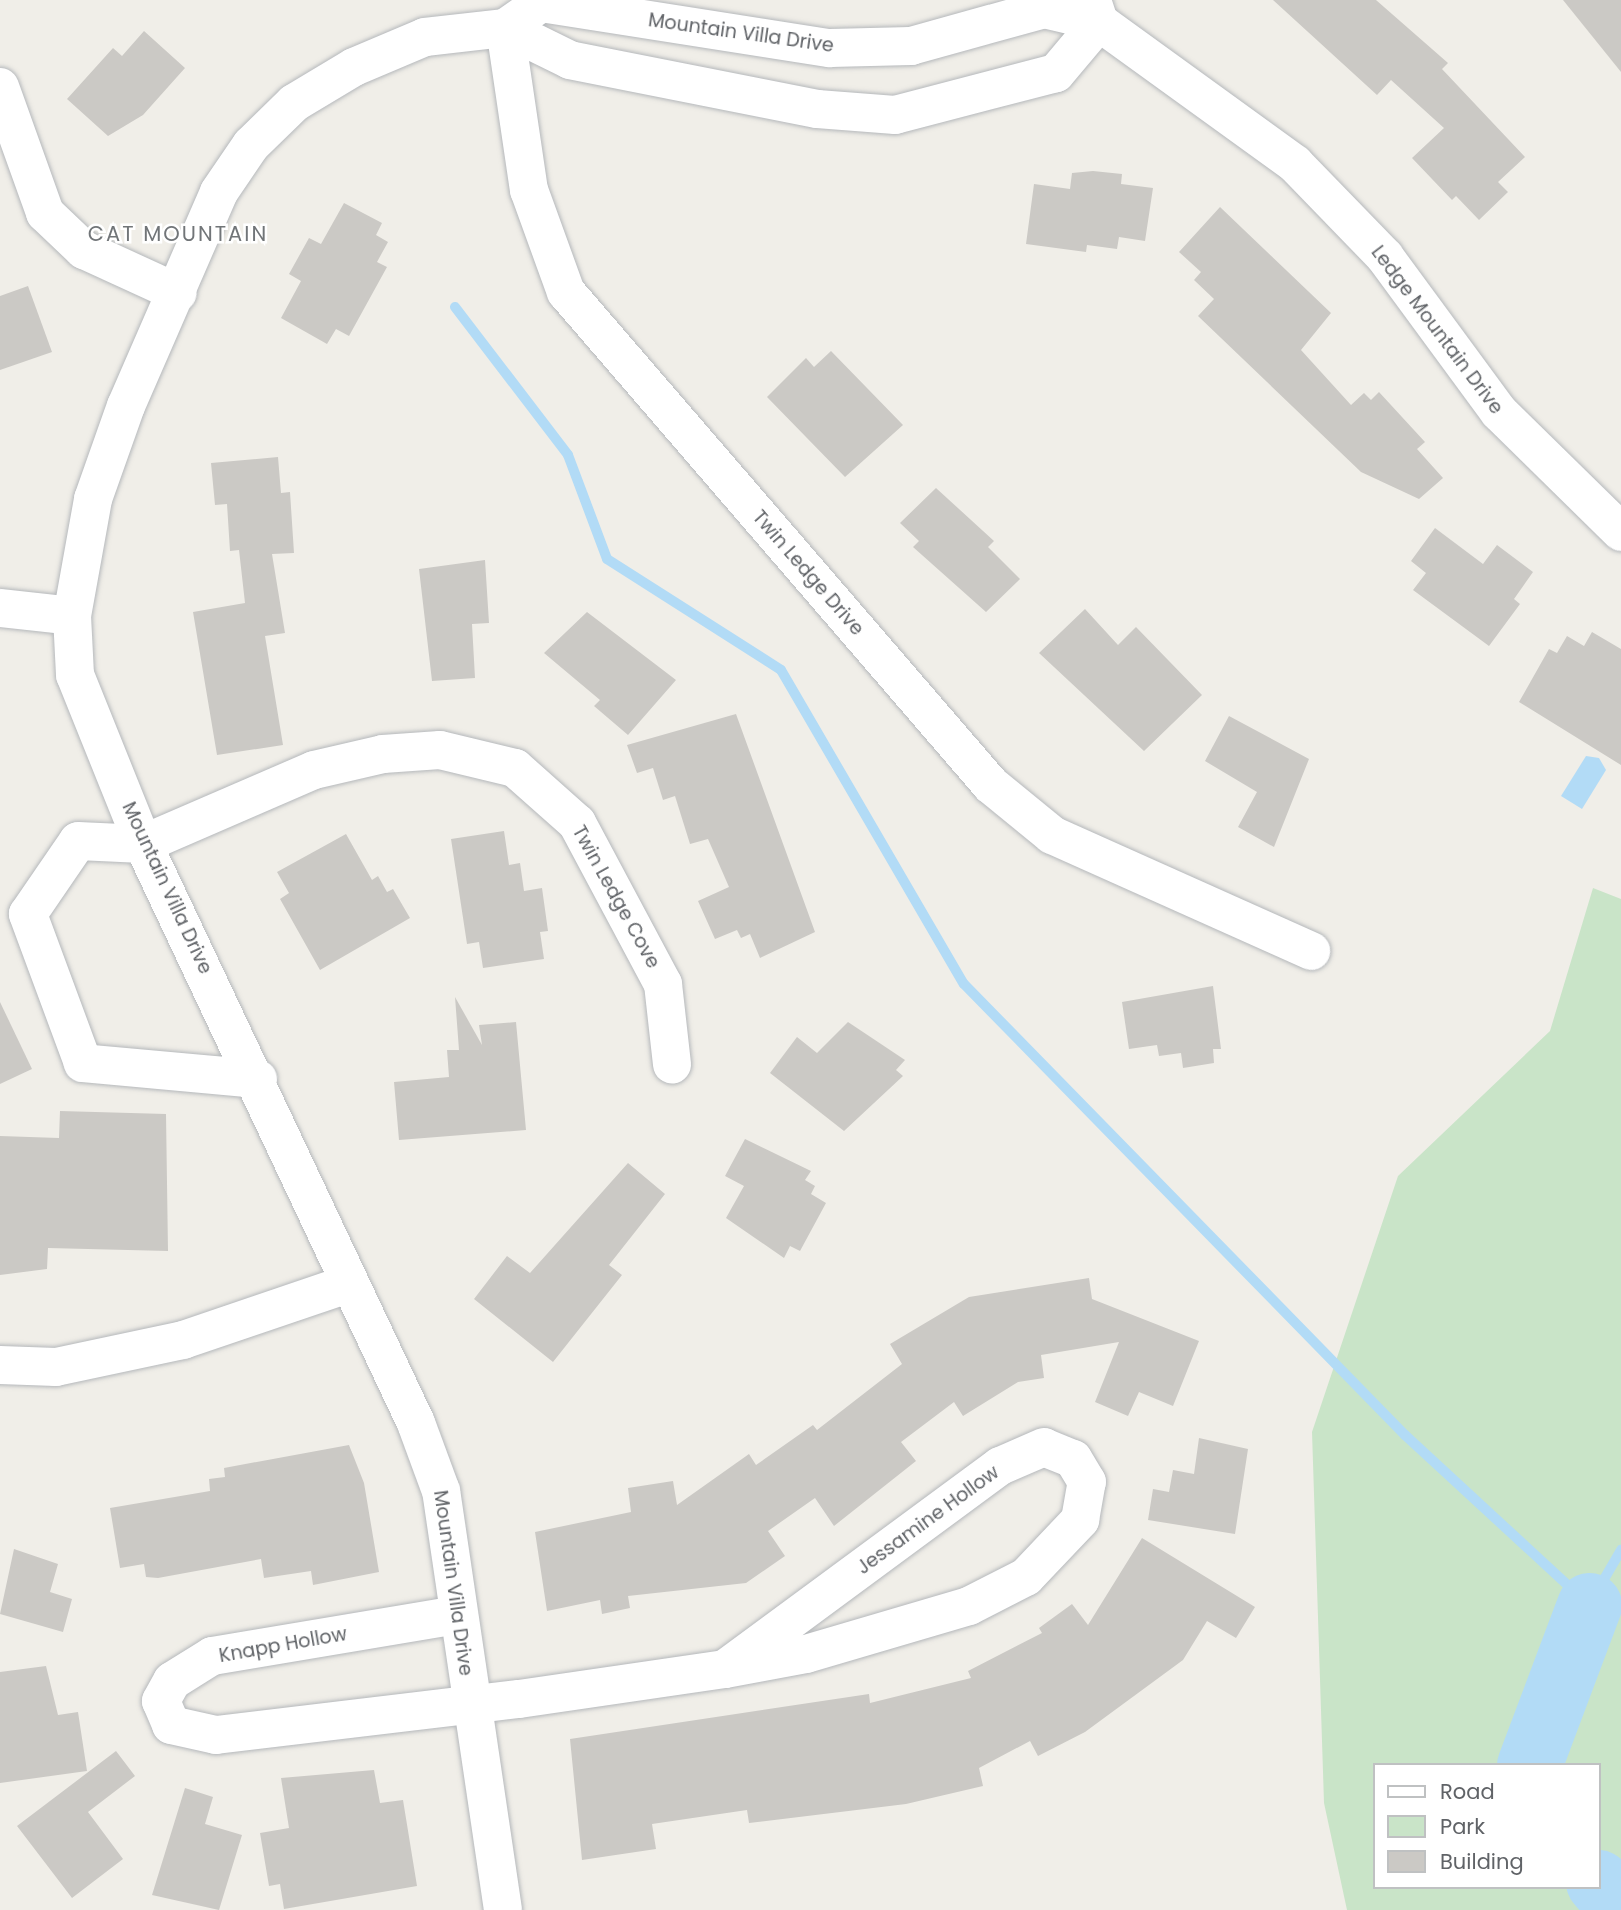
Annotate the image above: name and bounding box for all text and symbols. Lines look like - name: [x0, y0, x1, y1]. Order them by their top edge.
- street label: Mountain Villa Drive: [647, 9, 835, 57]
- district label: CAT MOUNTAIN: [89, 221, 267, 247]
- street label: Ledge Mountain Drive: [1366, 241, 1508, 419]
- street label: Twin Ledge Drive: [748, 506, 868, 640]
- street label: Mountain Villa Drive: [117, 798, 217, 978]
- street label: Twin Ledge Cove: [567, 822, 665, 972]
- street label: Jessamine Hollow: [852, 1461, 1004, 1579]
- street label: Mountain Villa Drive: [429, 1489, 477, 1677]
- street label: Knapp Hollow: [217, 1623, 349, 1667]
- legend: [1372, 1763, 1600, 1889]
- text: Road: [1440, 1777, 1495, 1806]
- text: Park: [1440, 1812, 1485, 1841]
- text: Building: [1440, 1847, 1524, 1876]

